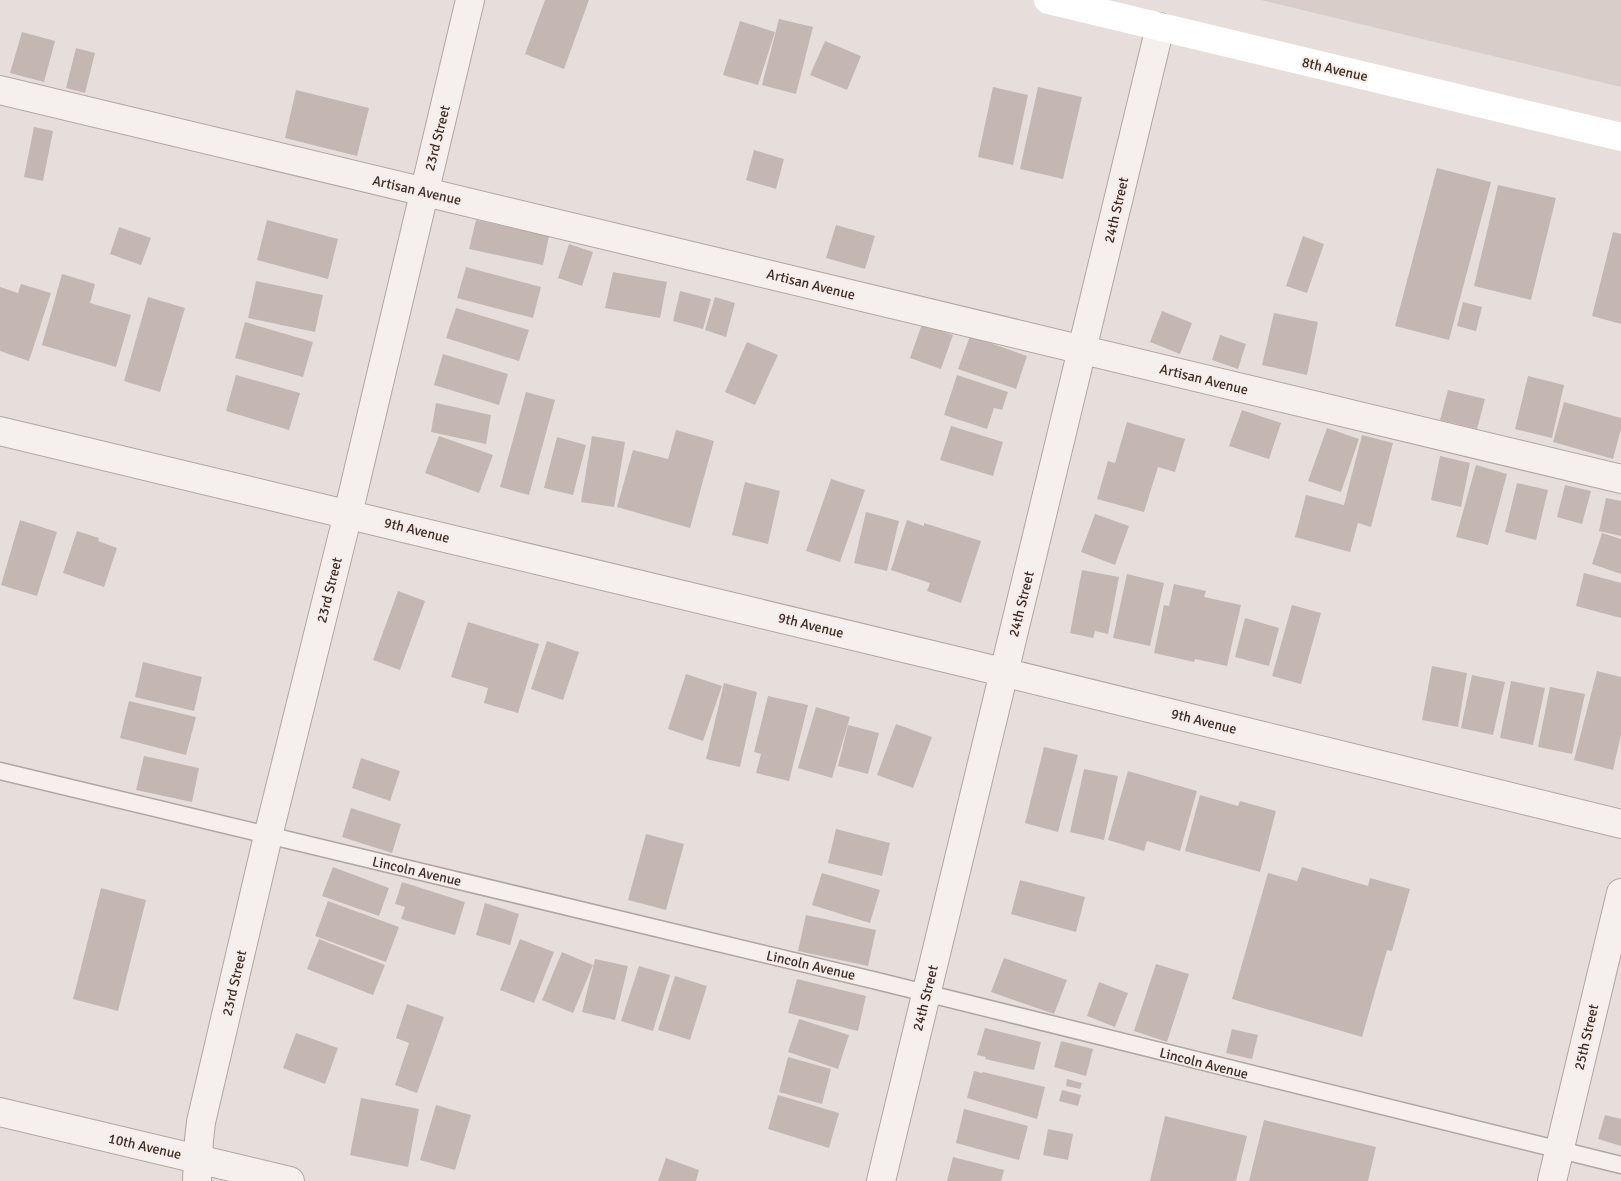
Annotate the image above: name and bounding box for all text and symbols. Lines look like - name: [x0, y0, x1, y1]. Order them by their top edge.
- street label: 8th Avenue: [1300, 54, 1369, 85]
- street label: 23rd Street: [421, 103, 454, 173]
- street label: Artisan Avenue: [371, 172, 463, 209]
- street label: 24th Street: [1101, 175, 1132, 245]
- street label: Artisan Avenue: [765, 265, 857, 304]
- street label: Artisan Avenue: [1158, 360, 1250, 399]
- street label: 9th Avenue: [382, 514, 451, 547]
- street label: 23rd Street: [313, 555, 346, 625]
- street label: 24th Street: [1005, 569, 1038, 639]
- street label: 9th Avenue: [776, 609, 845, 642]
- street label: 9th Avenue: [1169, 705, 1238, 738]
- street label: Lincoln Avenue: [371, 853, 463, 890]
- street label: Lincoln Avenue: [765, 947, 857, 984]
- street label: 23rd Street: [219, 948, 250, 1018]
- street label: 24th Street: [909, 963, 942, 1033]
- street label: 25th Street: [1571, 1002, 1602, 1072]
- street label: Lincoln Avenue: [1158, 1044, 1250, 1083]
- street label: 10th Avenue: [107, 1130, 183, 1163]

